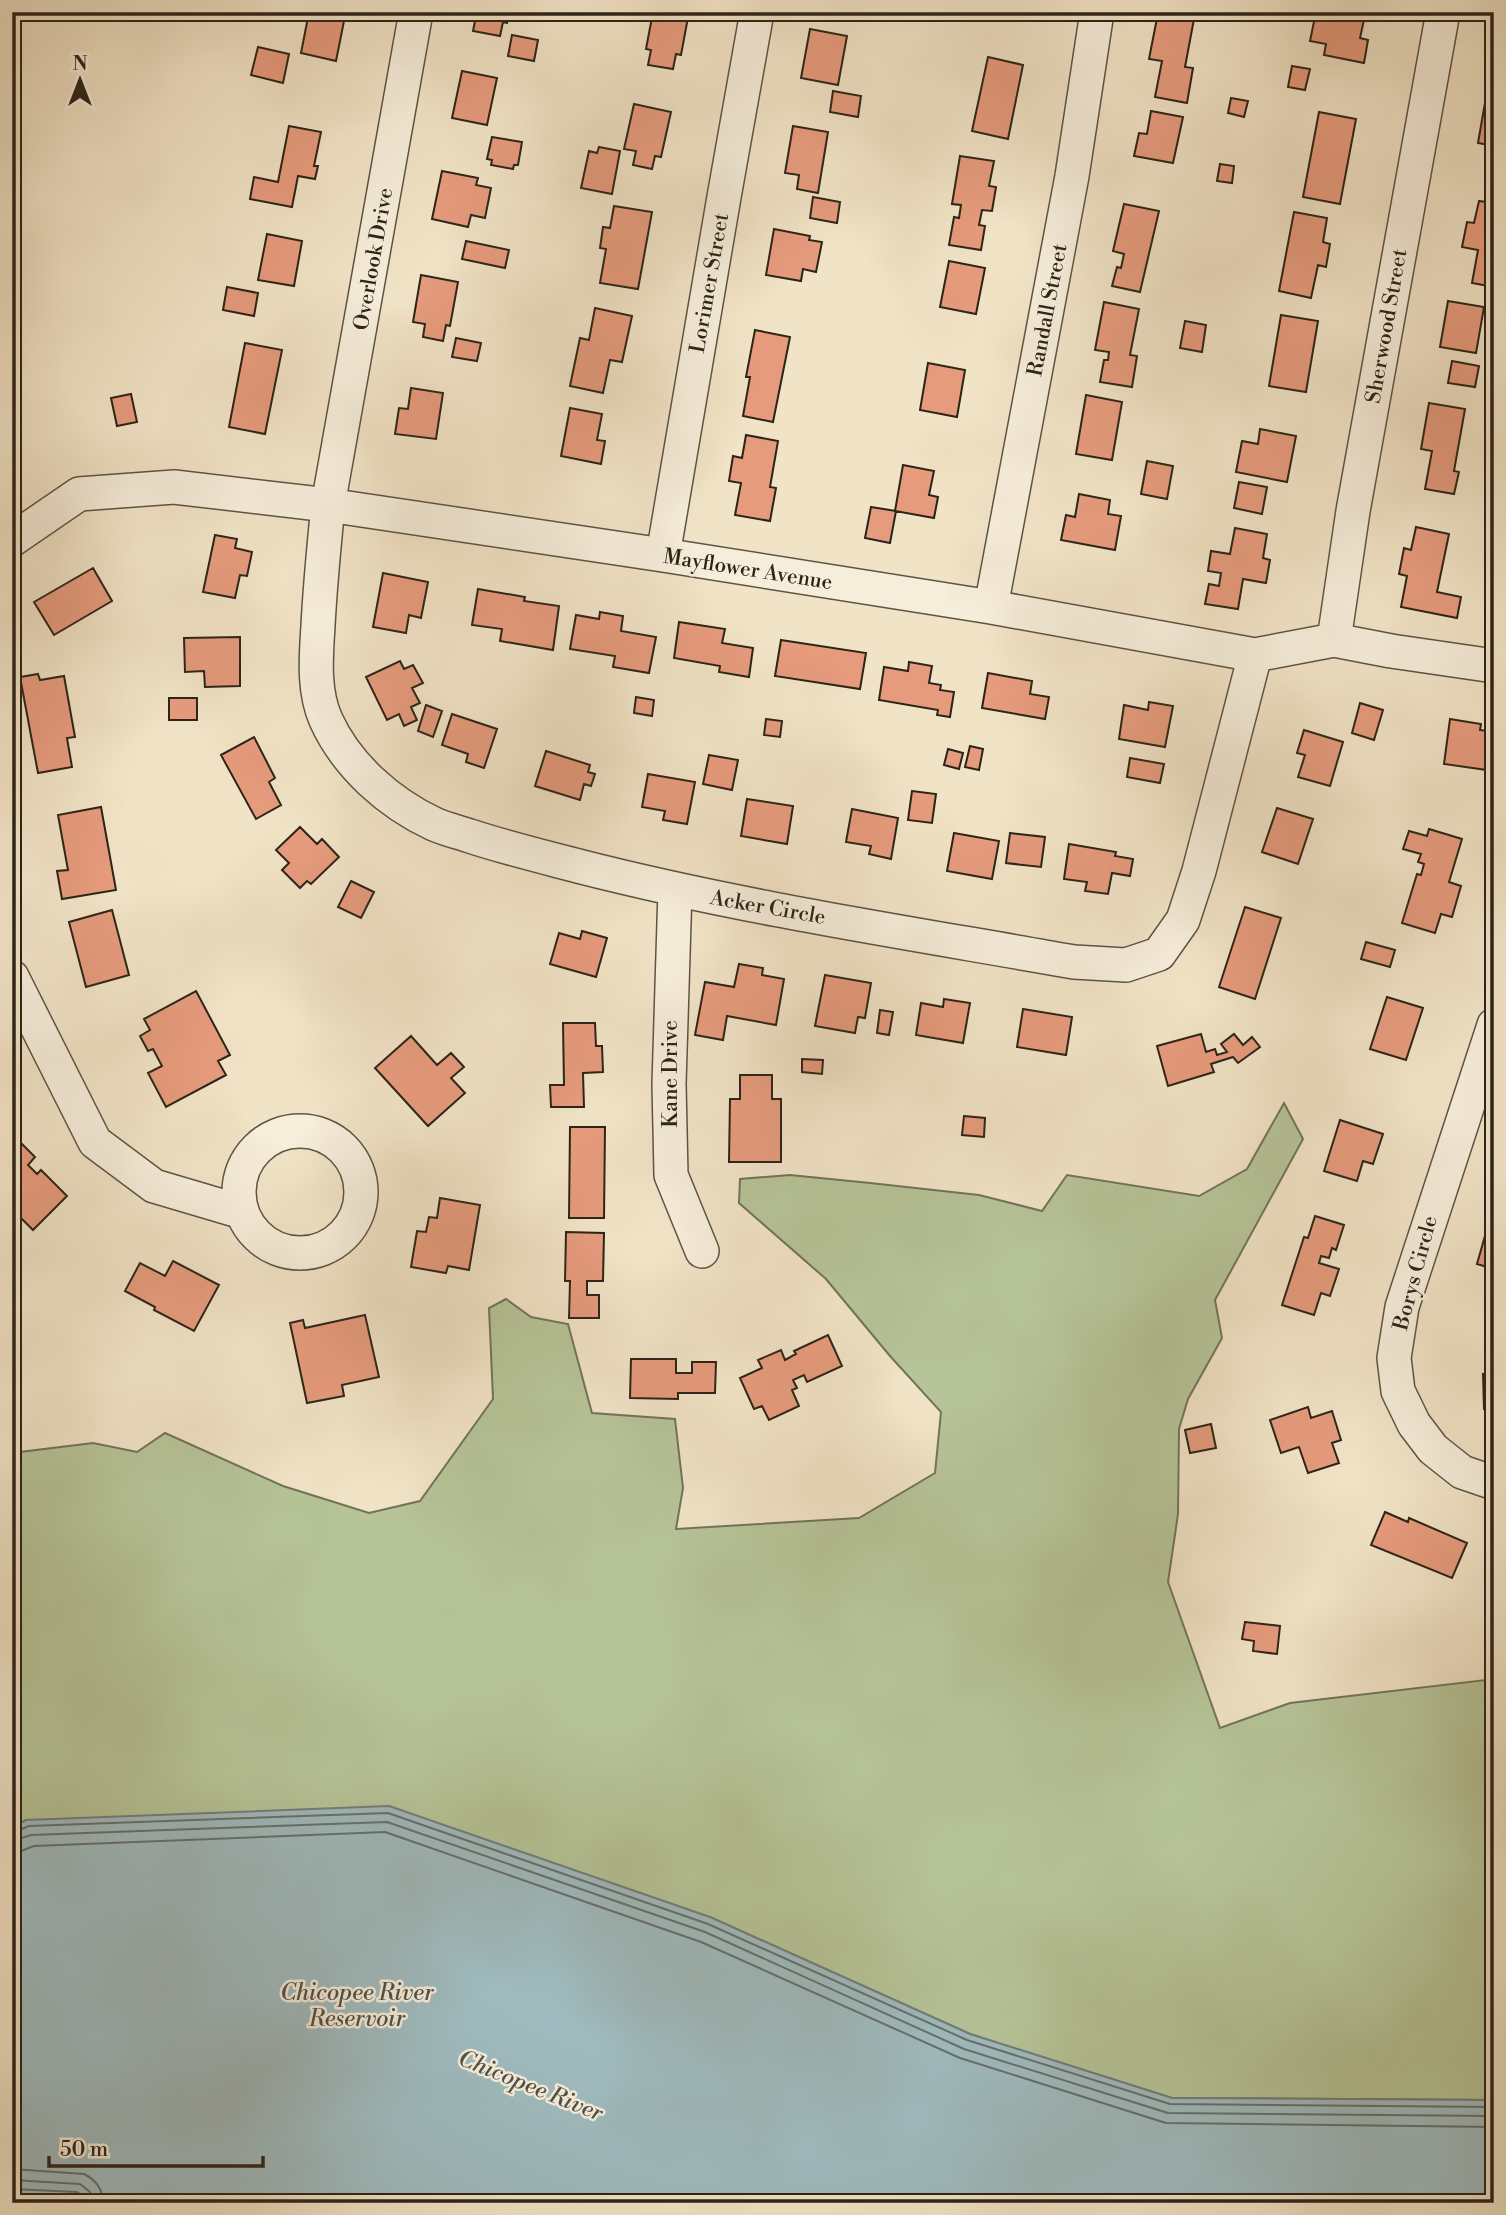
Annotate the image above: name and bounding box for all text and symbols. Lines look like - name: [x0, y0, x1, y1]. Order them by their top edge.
- north arrow: [46, 46, 116, 116]
- text: N: [72, 52, 88, 76]
- street label: Overlook Drive: [349, 186, 399, 333]
- street label: Lorimer Street: [685, 211, 735, 355]
- street label: Randall Street: [1022, 241, 1074, 379]
- street label: Sherwood Street: [1361, 246, 1413, 405]
- street label: Mayflower Avenue: [661, 544, 834, 596]
- street label: Acker Circle: [707, 885, 828, 931]
- street label: Kane Drive: [658, 1020, 684, 1128]
- street label: Borys Circle: [1388, 1213, 1444, 1334]
- water label: Chicopee River Reservoir: [280, 1979, 435, 2033]
- water label: Chicopee River: [454, 2044, 608, 2128]
- scale bar: [49, 2124, 262, 2168]
- text: 50 m: [60, 2137, 108, 2163]

